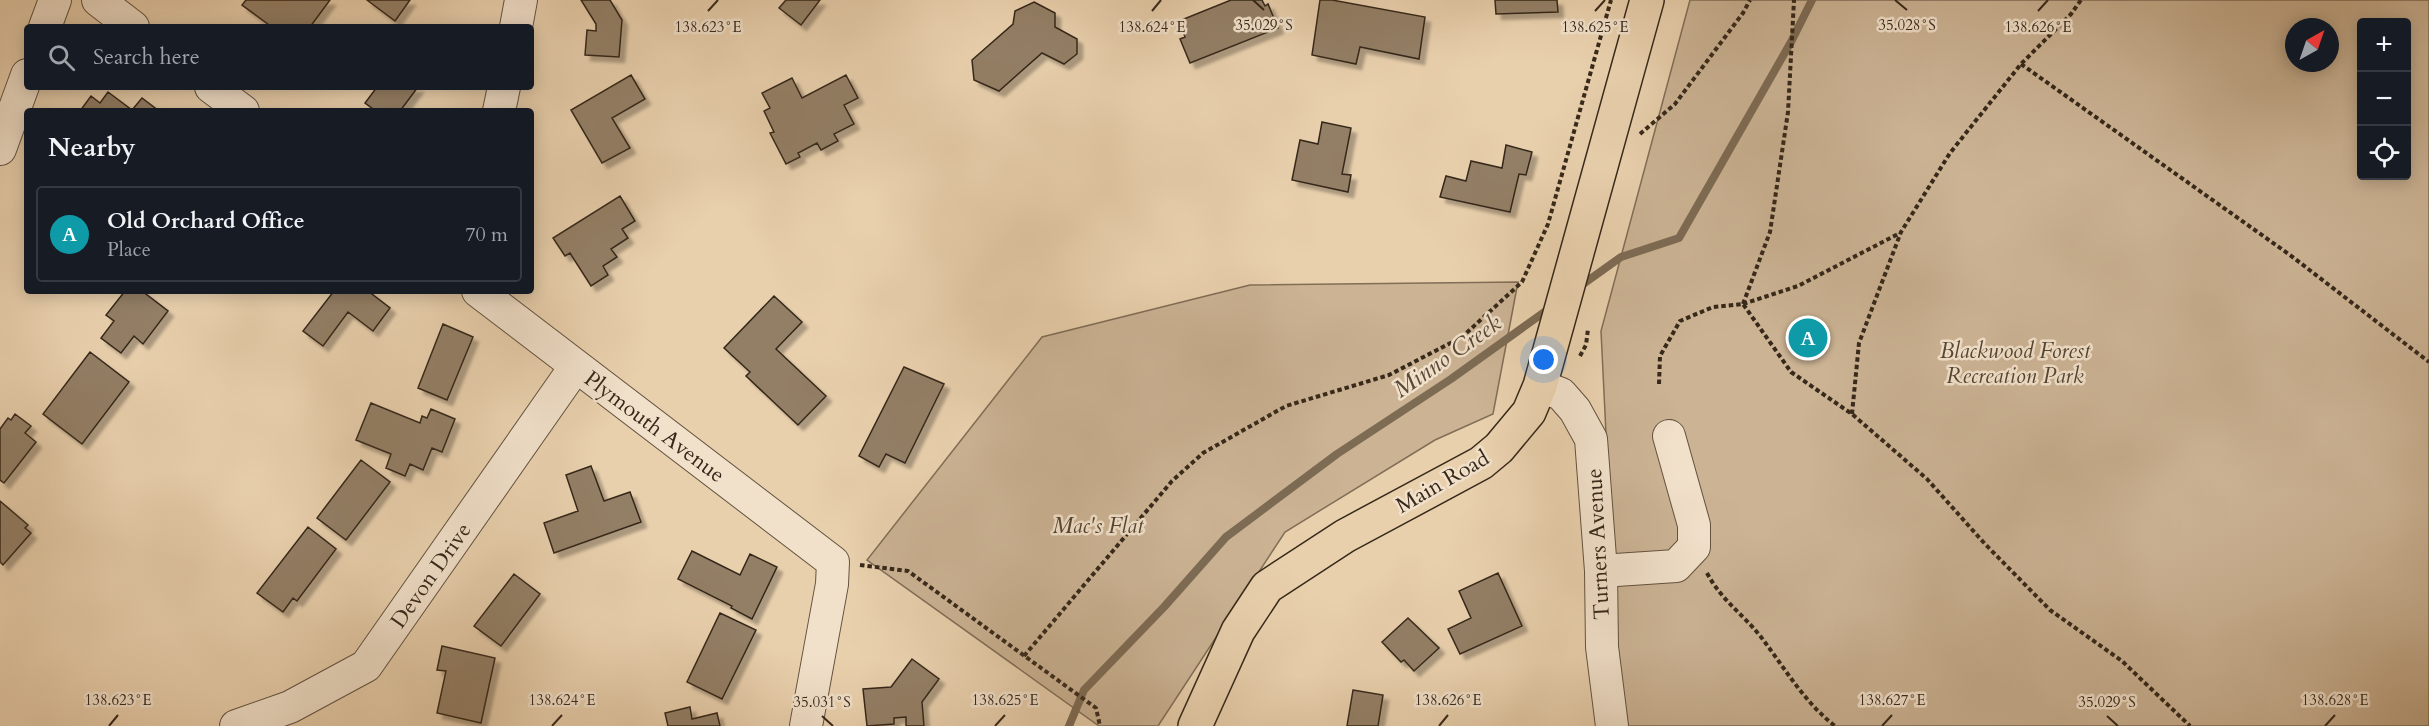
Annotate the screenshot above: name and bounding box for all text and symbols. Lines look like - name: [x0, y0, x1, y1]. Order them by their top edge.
- text: 35.029°S: [1235, 15, 1293, 35]
- text: 35.028°S: [1878, 15, 1936, 35]
- text: 138.623°E: [675, 17, 741, 37]
- text: 138.624°E: [1119, 17, 1185, 37]
- text: 138.625°E: [1562, 17, 1628, 37]
- text: 138.626°E: [2005, 17, 2071, 37]
- north arrow: [2285, 18, 2339, 72]
- map controls: [2357, 18, 2411, 180]
- button: +: [2357, 18, 2411, 72]
- search box: [24, 24, 534, 90]
- icon: search: [45, 41, 78, 74]
- text: Search here: [93, 42, 200, 72]
- button: −: [2357, 72, 2411, 126]
- button: locate: [2357, 126, 2411, 180]
- text: Nearby: [48, 130, 136, 165]
- text: Old Orchard Office: [107, 206, 305, 236]
- text: A: [62, 221, 77, 248]
- text: 70 m: [465, 221, 508, 248]
- text: Place: [107, 236, 151, 263]
- water label: Minno Creek: [1386, 307, 1508, 406]
- pin: A: [1788, 316, 1828, 360]
- park label: Blackwood Forest Recreation Park: [1940, 336, 2091, 391]
- your location: [1529, 345, 1558, 374]
- street label: Plymouth Avenue: [578, 364, 731, 490]
- street label: Main Road: [1390, 443, 1495, 521]
- street label: Turners Avenue: [1579, 468, 1617, 620]
- park label: Mac's Flat: [1053, 511, 1144, 541]
- street label: Devon Drive: [383, 517, 478, 634]
- text: 138.623°E: [85, 690, 151, 710]
- text: 138.624°E: [529, 690, 595, 710]
- text: 138.625°E: [972, 690, 1038, 710]
- text: 138.626°E: [1415, 690, 1481, 710]
- text: 138.627°E: [1859, 690, 1925, 710]
- text: 138.628°E: [2302, 690, 2368, 710]
- text: 35.031°S: [793, 692, 851, 712]
- text: 35.029°S: [2078, 692, 2136, 712]

